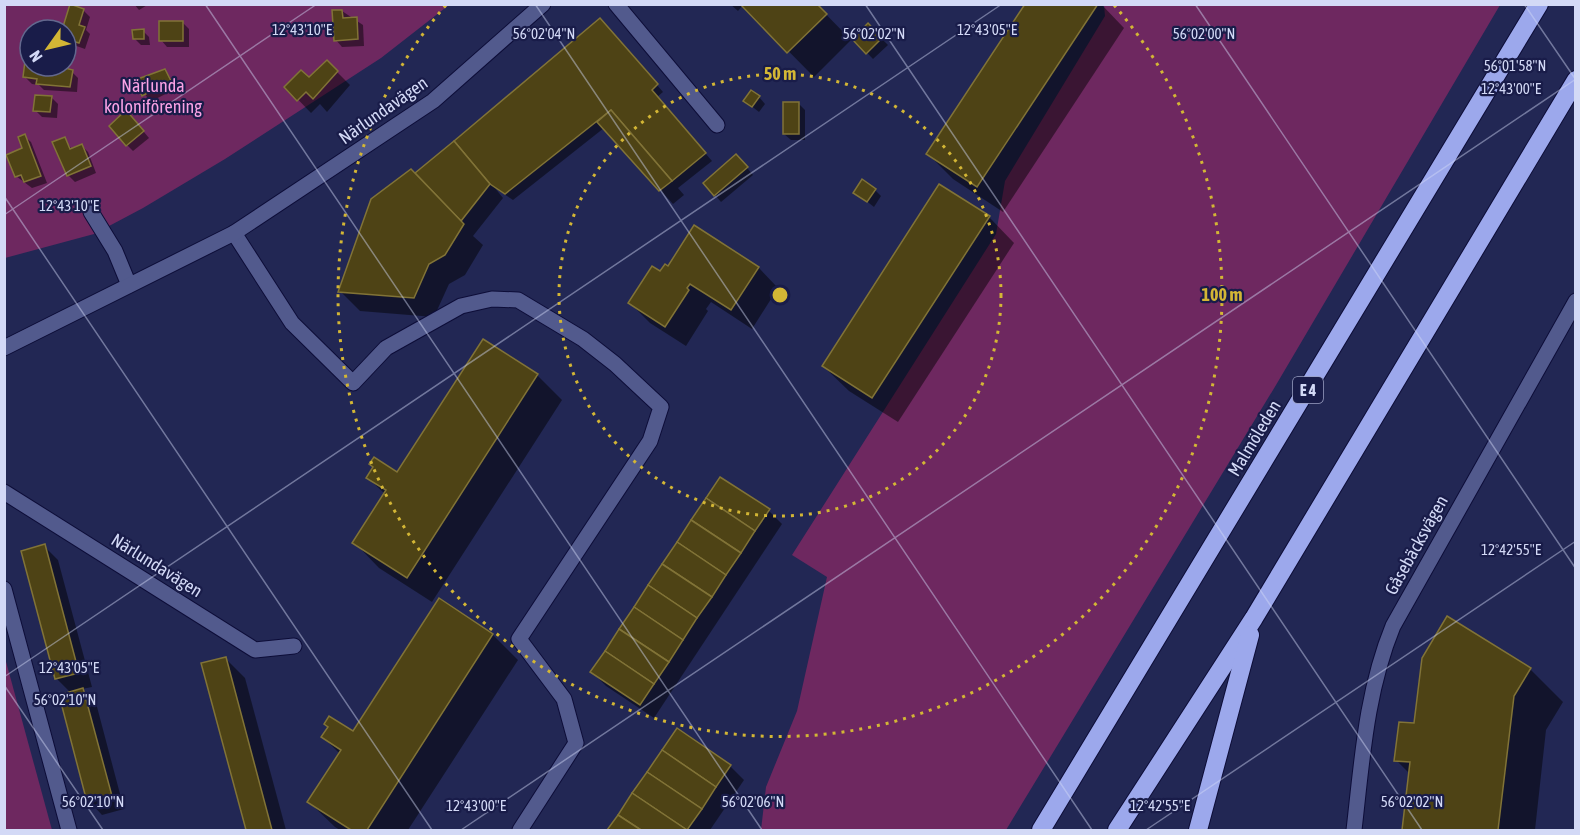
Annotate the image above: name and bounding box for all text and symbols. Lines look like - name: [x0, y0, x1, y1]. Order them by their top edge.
- north arrow: [18, 18, 78, 78]
- text: 12°43'10"E: [272, 21, 333, 38]
- text: 12°43'05"E: [957, 21, 1018, 38]
- text: 56°02'04"N: [513, 25, 575, 42]
- text: 56°02'02"N: [843, 25, 905, 42]
- text: 56°02'00"N: [1173, 25, 1235, 42]
- text: N: [25, 47, 46, 65]
- text: 56°01'58"N: [1484, 57, 1546, 74]
- text: 50 m: [764, 63, 796, 84]
- street label: Närlundavägen: [335, 72, 431, 148]
- park label: Närlunda koloniförening: [104, 75, 202, 117]
- text: 12°43'00"E: [1481, 80, 1542, 97]
- text: 12°43'10"E: [39, 197, 100, 214]
- text: 100 m: [1202, 284, 1242, 305]
- centre of rings: [770, 285, 790, 305]
- road number: E 4: [1293, 377, 1323, 403]
- street label: Malmöleden: [1223, 396, 1285, 480]
- street label: Gåsebäcksvägen: [1380, 492, 1452, 598]
- street label: Närlundavägen: [108, 529, 206, 601]
- text: 12°42'55"E: [1481, 541, 1542, 558]
- text: 12°43'05"E: [39, 659, 100, 676]
- text: 56°02'10"N: [34, 691, 96, 708]
- text: 56°02'10"N: [62, 793, 124, 810]
- text: 56°02'06"N: [722, 793, 784, 810]
- text: 56°02'02"N: [1381, 793, 1443, 810]
- text: 12°43'00"E: [446, 797, 507, 814]
- text: 12°42'55"E: [1130, 797, 1191, 814]

